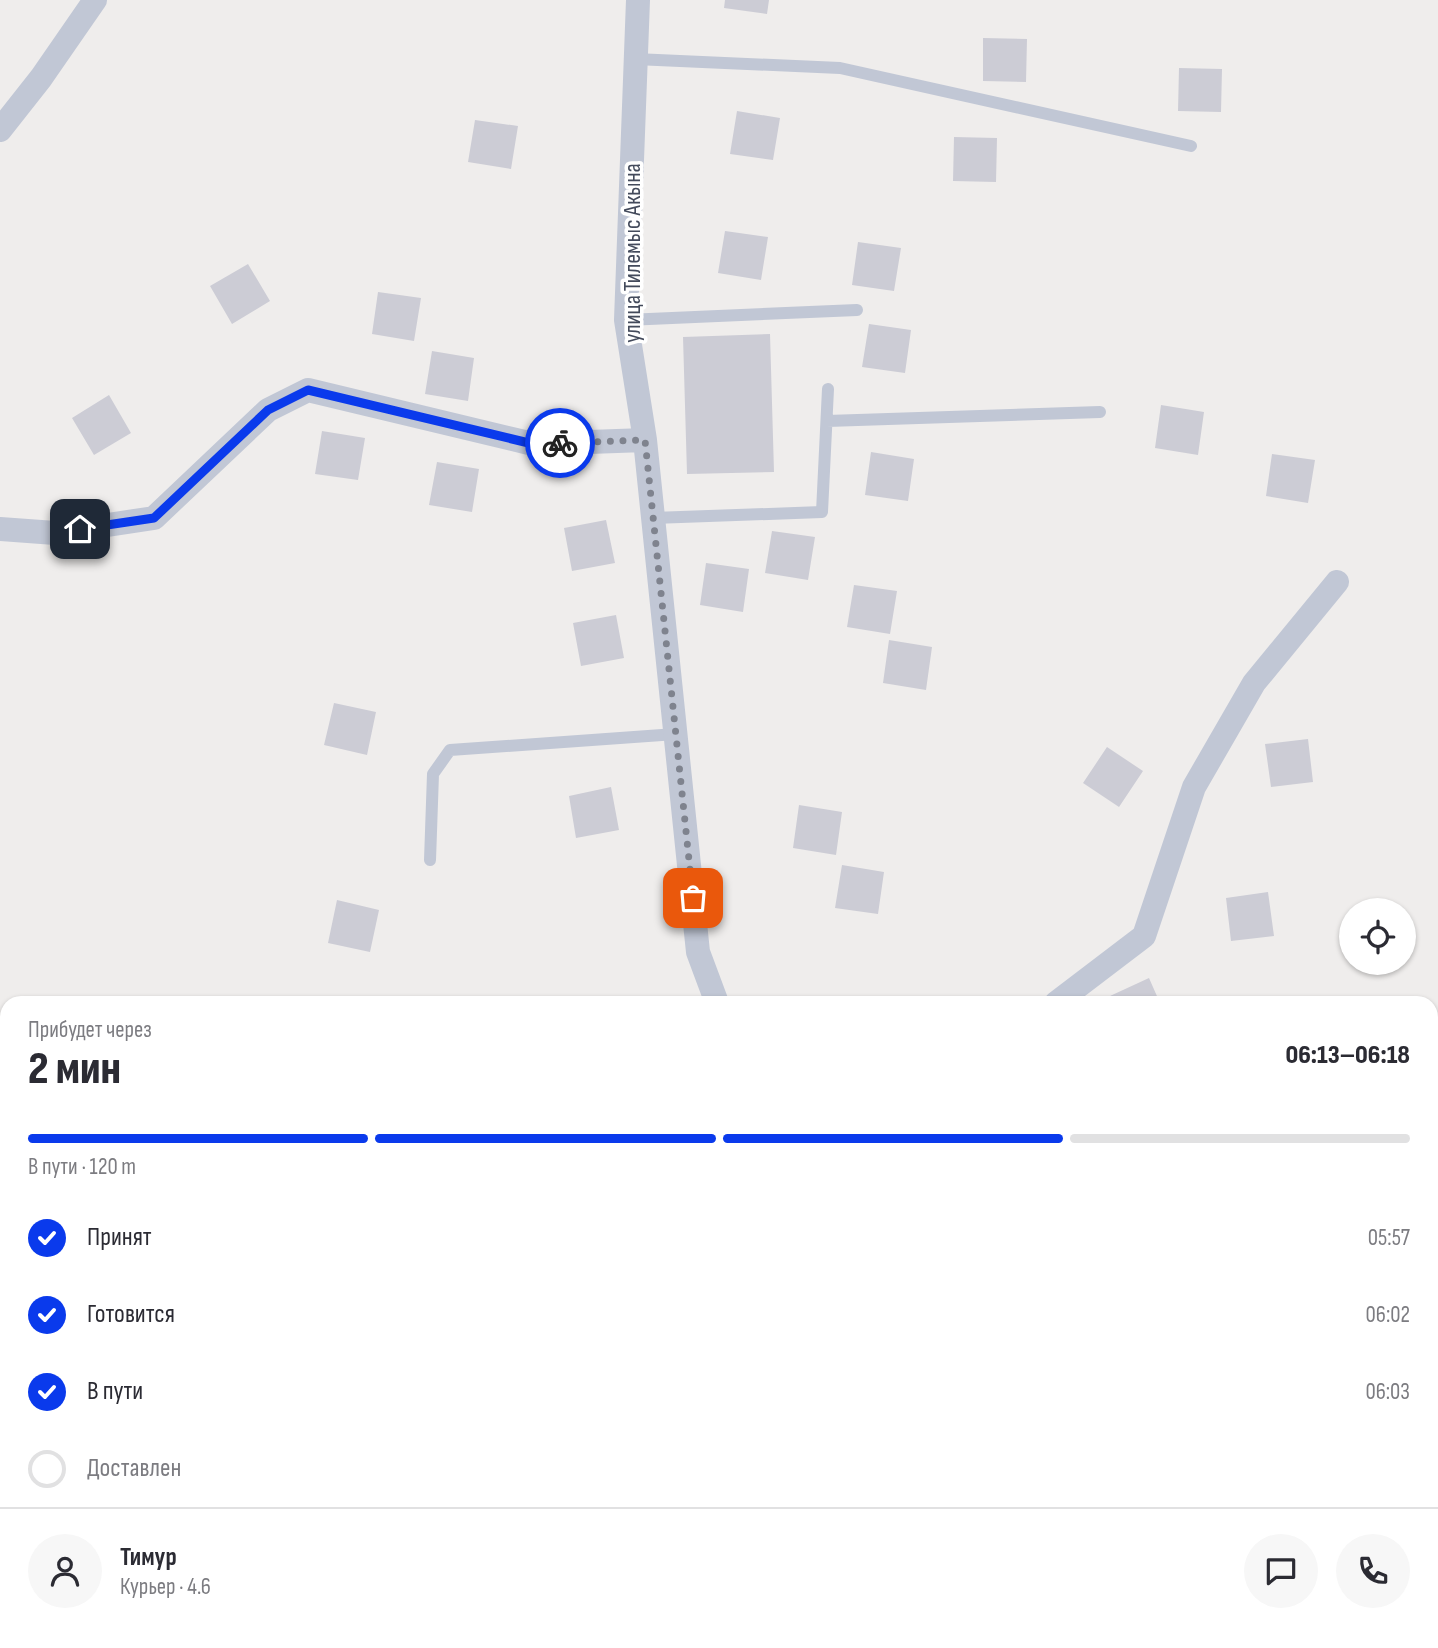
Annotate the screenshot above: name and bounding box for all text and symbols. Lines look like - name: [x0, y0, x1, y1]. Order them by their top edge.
- street label: улица Тилемыс Акына: [618, 163, 647, 343]
- courier: [525, 408, 595, 478]
- icon: bike: [541, 424, 579, 462]
- pin: [50, 499, 110, 559]
- icon: home: [61, 510, 99, 548]
- pin: [663, 868, 723, 928]
- icon: bag: [674, 879, 712, 917]
- map controls: [1339, 898, 1416, 975]
- button: locate: [1339, 898, 1416, 975]
- text: Прибудет через: [28, 1016, 152, 1044]
- text: 06:13–06:18: [1285, 1040, 1410, 1071]
- text: 2 мин: [28, 1042, 121, 1097]
- text: В пути · 120 m: [28, 1153, 136, 1181]
- icon: check: [28, 1219, 66, 1257]
- text: Принят: [87, 1222, 152, 1253]
- text: 05:57: [1368, 1224, 1410, 1252]
- icon: check: [28, 1296, 66, 1334]
- text: Готовится: [87, 1299, 175, 1330]
- text: 06:02: [1366, 1301, 1410, 1329]
- icon: check: [28, 1373, 66, 1411]
- text: В пути: [87, 1376, 143, 1407]
- text: 06:03: [1365, 1378, 1410, 1406]
- text: Доставлен: [87, 1453, 181, 1484]
- button: person: [28, 1534, 102, 1608]
- button: chat: [1244, 1534, 1318, 1608]
- button: phone: [1336, 1534, 1410, 1608]
- text: Тимур: [120, 1542, 177, 1573]
- text: Курьер · 4.6: [120, 1573, 211, 1601]

